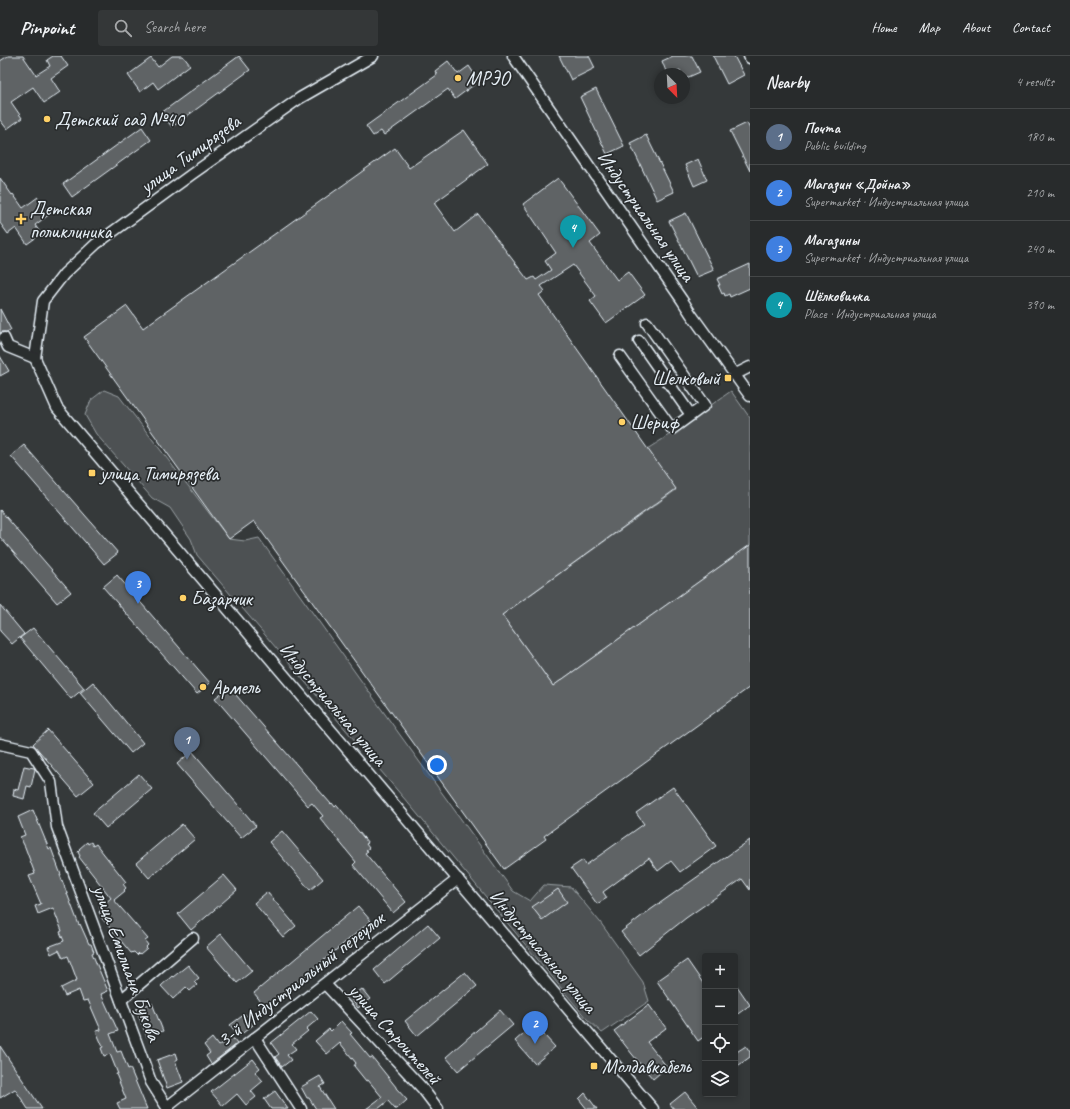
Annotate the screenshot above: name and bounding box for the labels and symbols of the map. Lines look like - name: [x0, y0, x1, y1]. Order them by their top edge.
- place label: МРЭО: [466, 66, 512, 91]
- north arrow: [654, 68, 690, 104]
- marker: МРЭО: [453, 73, 463, 83]
- place label: Детский сад №40: [55, 107, 186, 132]
- street label: улица Тимирязева: [134, 108, 247, 199]
- marker: Детский сад №40: [42, 114, 52, 124]
- street label: Индустриальная улица: [592, 146, 702, 288]
- place label: Детская поликлиника: [30, 196, 113, 244]
- marker: Детская поликлиника: [15, 213, 27, 225]
- pin: 4: [560, 215, 586, 248]
- place label: Шелковый: [652, 366, 722, 391]
- marker: Шелковый: [723, 373, 733, 383]
- place label: Шериф: [630, 410, 680, 435]
- marker: Шериф: [617, 417, 627, 427]
- place label: улица Тимирязева: [99, 461, 220, 486]
- marker: улица Тимирязева: [87, 468, 97, 478]
- pin: 3: [125, 571, 151, 604]
- place label: Базарчик: [191, 586, 254, 612]
- marker: Базарчик: [178, 593, 188, 603]
- street label: Индустриальная улица: [274, 637, 393, 773]
- place label: Армель: [211, 675, 261, 700]
- marker: Армель: [198, 682, 208, 692]
- pin: 1: [174, 727, 200, 760]
- your location: [427, 755, 447, 775]
- street label: улица Емилиана Букова: [87, 880, 167, 1046]
- street label: Индустриальная улица: [484, 884, 603, 1020]
- street label: 3-й Индустриальный переулок: [212, 905, 391, 1052]
- street label: улица Строителей: [342, 978, 448, 1091]
- pin: 2: [522, 1011, 548, 1044]
- place label: Молдавкабель: [602, 1054, 693, 1079]
- marker: Молдавкабель: [589, 1061, 599, 1071]

